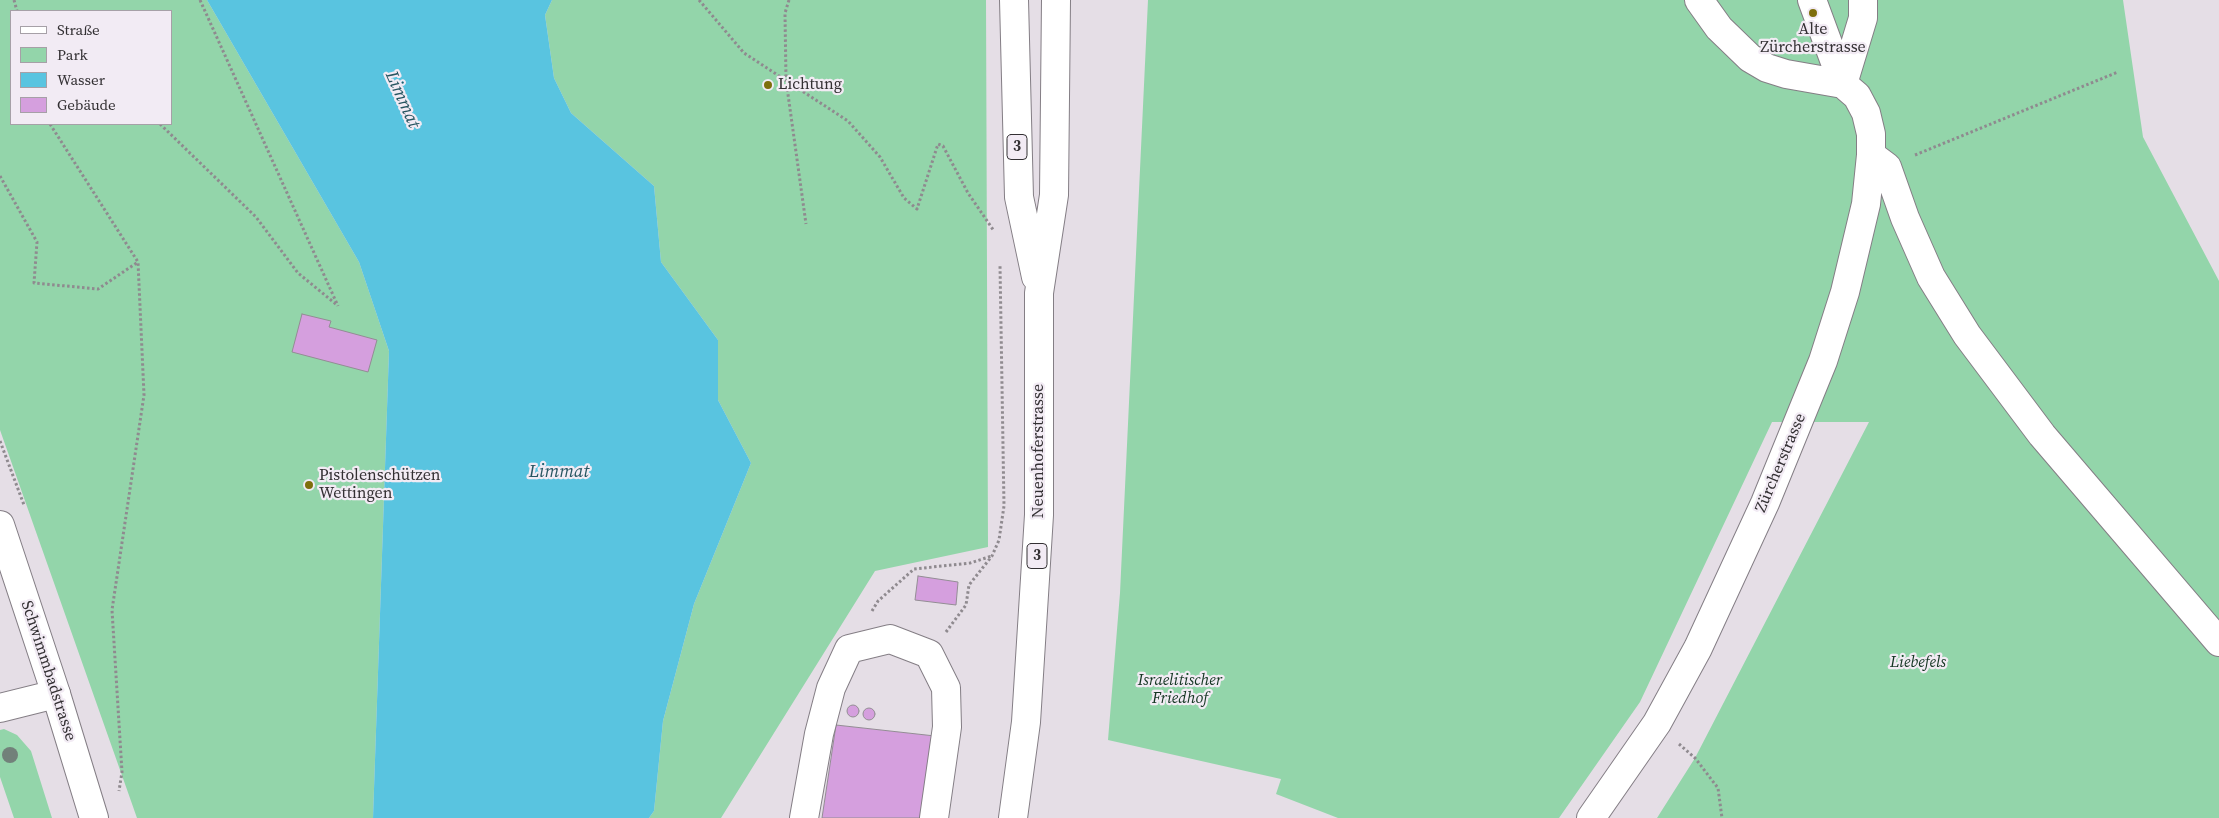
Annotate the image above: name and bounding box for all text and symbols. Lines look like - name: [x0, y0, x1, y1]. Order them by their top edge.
- marker: Alte Zürcherstrasse: [1807, 7, 1819, 19]
- legend: [10, 10, 172, 125]
- text: Straße: [57, 19, 100, 40]
- place label: Alte Zürcherstrasse: [1760, 20, 1866, 58]
- text: Park: [57, 44, 88, 65]
- water label: Limmat: [380, 68, 424, 132]
- text: Wasser: [57, 69, 105, 90]
- place label: Lichtung: [778, 75, 842, 95]
- marker: Lichtung: [762, 79, 774, 91]
- text: Gebäude: [57, 94, 116, 115]
- road number: 3: [1007, 134, 1027, 160]
- street label: Neuenhoferstrasse: [1029, 384, 1049, 518]
- street label: Zürcherstrasse: [1752, 411, 1810, 515]
- water label: Limmat: [529, 461, 589, 483]
- place label: Pistolenschützen Wettingen: [319, 466, 441, 504]
- marker: Pistolenschützen Wettingen: [303, 479, 315, 491]
- road number: 3: [1027, 544, 1047, 568]
- street label: Schwimmbadstrasse: [16, 599, 80, 743]
- park label: Liebefels: [1890, 653, 1946, 673]
- park label: Israelitischer Friedhof: [1138, 671, 1222, 709]

